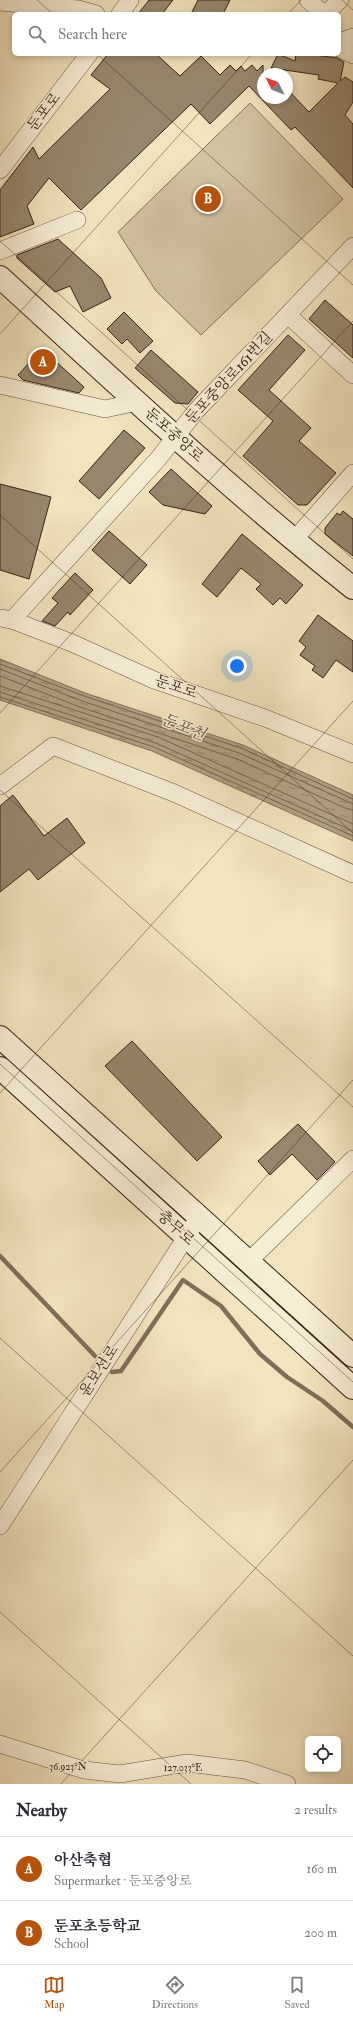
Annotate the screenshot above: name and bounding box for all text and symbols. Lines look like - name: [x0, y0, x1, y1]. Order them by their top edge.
- search box: [12, 12, 341, 56]
- icon: search: [26, 23, 48, 45]
- text: Search here: [58, 25, 127, 44]
- north arrow: [257, 68, 293, 104]
- street label: 둔포로: [23, 89, 65, 135]
- pin: B: [195, 184, 221, 214]
- street label: 둔포중앙로161번길: [181, 328, 277, 428]
- pin: A: [30, 347, 56, 377]
- street label: 둔포중앙로: [141, 404, 208, 467]
- your location: [227, 656, 247, 676]
- street label: 둔포로: [152, 671, 200, 703]
- water label: 둔포천: [158, 709, 210, 746]
- street label: 충무로: [153, 1206, 199, 1250]
- street label: 윤보선로: [75, 1341, 123, 1400]
- map controls: [305, 1736, 341, 1772]
- button: locate: [305, 1736, 341, 1772]
- text: 36.923°N: [49, 1761, 87, 1773]
- text: 127.033°E: [164, 1762, 202, 1774]
- text: Nearby: [16, 1800, 67, 1821]
- text: 2 results: [294, 1802, 337, 1818]
- text: 아산축협: [54, 1851, 112, 1870]
- text: A: [25, 1861, 33, 1877]
- text: 160 m: [306, 1861, 337, 1877]
- text: Supermarket · 둔포중앙로: [54, 1873, 191, 1889]
- text: 둔포초등학교: [54, 1917, 141, 1936]
- text: B: [25, 1925, 33, 1941]
- text: 200 m: [304, 1925, 337, 1941]
- text: School: [54, 1936, 89, 1952]
- tab: Map: [43, 1974, 65, 2011]
- tab: Directions: [152, 1974, 198, 2011]
- tab: Saved: [285, 1974, 310, 2011]

